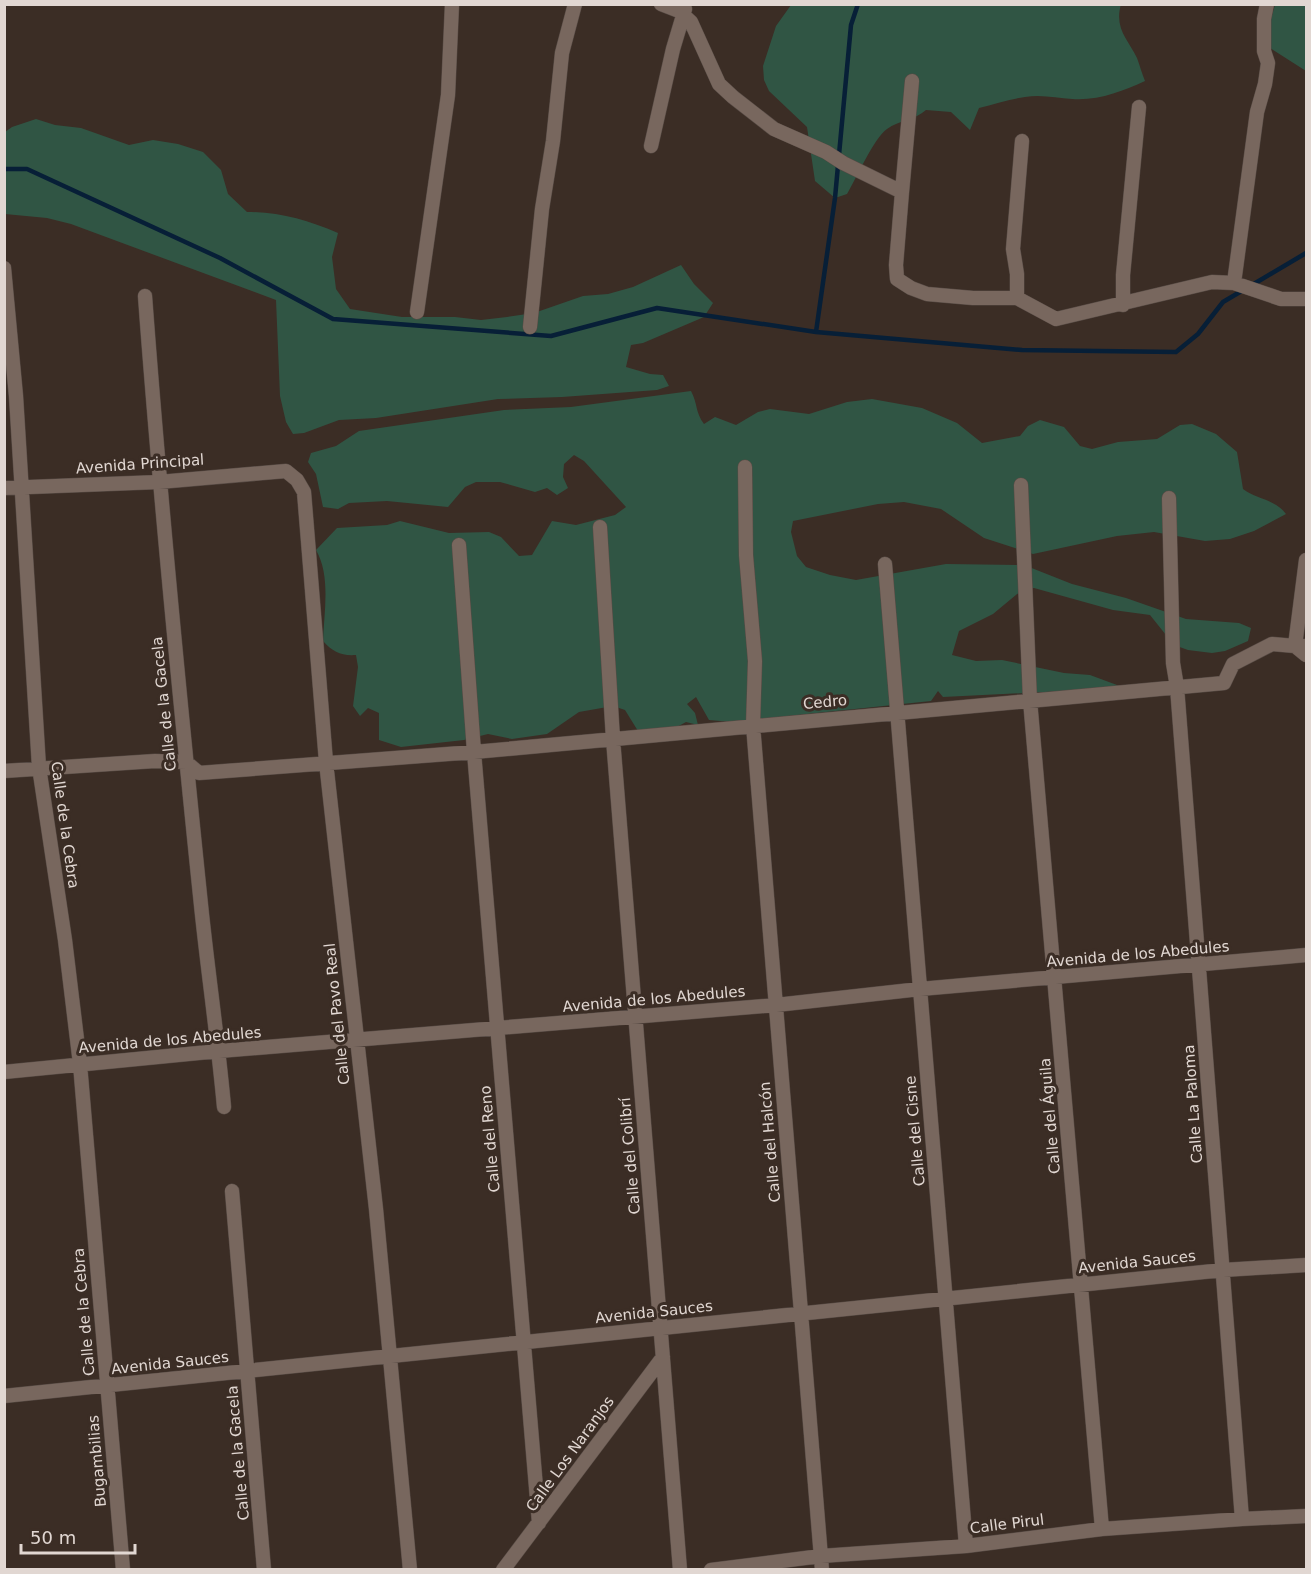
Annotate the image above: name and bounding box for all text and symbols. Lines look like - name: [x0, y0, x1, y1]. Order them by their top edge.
- street label: Avenida Principal: [75, 451, 205, 477]
- street label: Calle de la Gacela: [148, 636, 180, 772]
- street label: Cedro: [802, 691, 848, 713]
- street label: Calle de la Cebra: [47, 760, 83, 890]
- street label: Avenida de los Abedules: [1046, 937, 1230, 971]
- street label: Calle del Pavo Real: [321, 942, 353, 1086]
- street label: Avenida de los Abedules: [562, 982, 746, 1016]
- street label: Avenida de los Abedules: [78, 1023, 262, 1057]
- street label: Calle La Paloma: [1180, 1044, 1206, 1164]
- street label: Calle del Águila: [1035, 1057, 1064, 1175]
- street label: Calle del Cisne: [901, 1075, 929, 1187]
- street label: Calle del Halcón: [756, 1081, 784, 1203]
- street label: Calle del Reno: [476, 1085, 504, 1193]
- street label: Calle del Colibrí: [616, 1096, 644, 1215]
- street label: Calle de la Cebra: [69, 1247, 99, 1377]
- street label: Avenida Sauces: [1077, 1247, 1197, 1277]
- street label: Avenida Sauces: [594, 1297, 714, 1327]
- street label: Avenida Sauces: [110, 1348, 230, 1378]
- street label: Calle de la Gacela: [223, 1385, 253, 1521]
- street label: Calle Los Naranjos: [522, 1393, 618, 1515]
- street label: Bugambilias: [84, 1414, 110, 1508]
- street label: Calle Pirul: [969, 1511, 1045, 1537]
- scale bar: [21, 1517, 135, 1555]
- text: 50 m: [30, 1527, 76, 1548]

